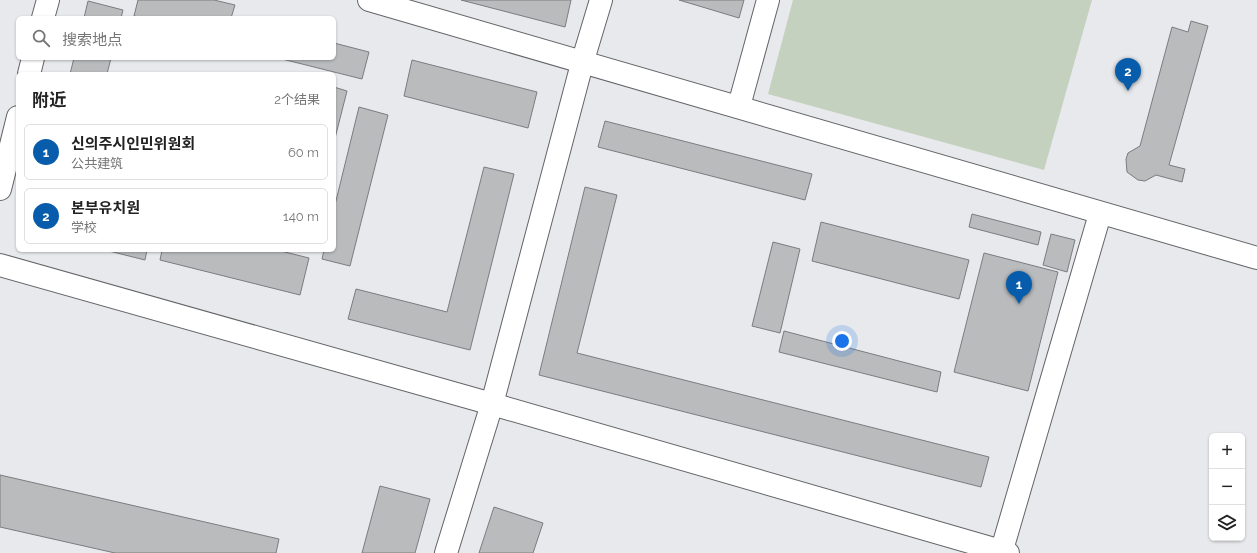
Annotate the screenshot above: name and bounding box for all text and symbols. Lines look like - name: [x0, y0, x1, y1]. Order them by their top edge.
- search box: [16, 16, 336, 60]
- icon: search: [30, 27, 52, 49]
- text: 搜索地点: [62, 31, 122, 49]
- pin: 2: [1115, 58, 1141, 91]
- text: 附近: [32, 90, 66, 110]
- text: 2个结果: [274, 92, 320, 107]
- text: 신의주시인민위원회: [71, 135, 195, 153]
- text: 1: [43, 145, 49, 160]
- text: 60 m: [288, 145, 319, 160]
- text: 公共建筑: [71, 156, 123, 171]
- text: 본부유치원: [71, 199, 140, 217]
- text: 2: [42, 209, 50, 224]
- text: 140 m: [283, 209, 319, 224]
- text: 学校: [71, 220, 97, 235]
- pin: 1: [1006, 271, 1032, 304]
- your location: [832, 331, 852, 351]
- map controls: [1209, 433, 1245, 541]
- button: +: [1209, 433, 1245, 469]
- button: −: [1209, 469, 1245, 505]
- button: layers: [1209, 505, 1245, 541]

